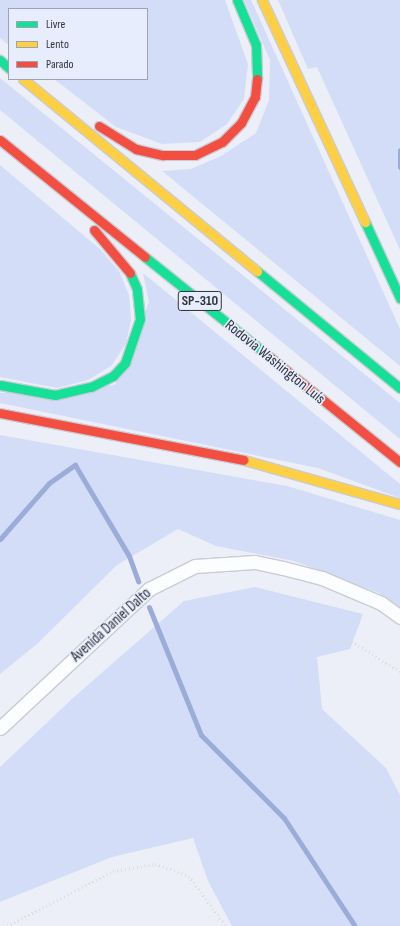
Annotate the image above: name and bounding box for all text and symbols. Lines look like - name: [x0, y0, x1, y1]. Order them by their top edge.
- legend: [8, 8, 148, 80]
- text: Livre: [46, 17, 65, 32]
- text: Lento: [46, 37, 69, 52]
- text: Parado: [46, 57, 73, 72]
- road number: SP-310: [177, 289, 223, 313]
- street label: Rodovia Washington Luís: [221, 316, 329, 408]
- street label: Avenida Daniel Dalto: [67, 584, 155, 666]

